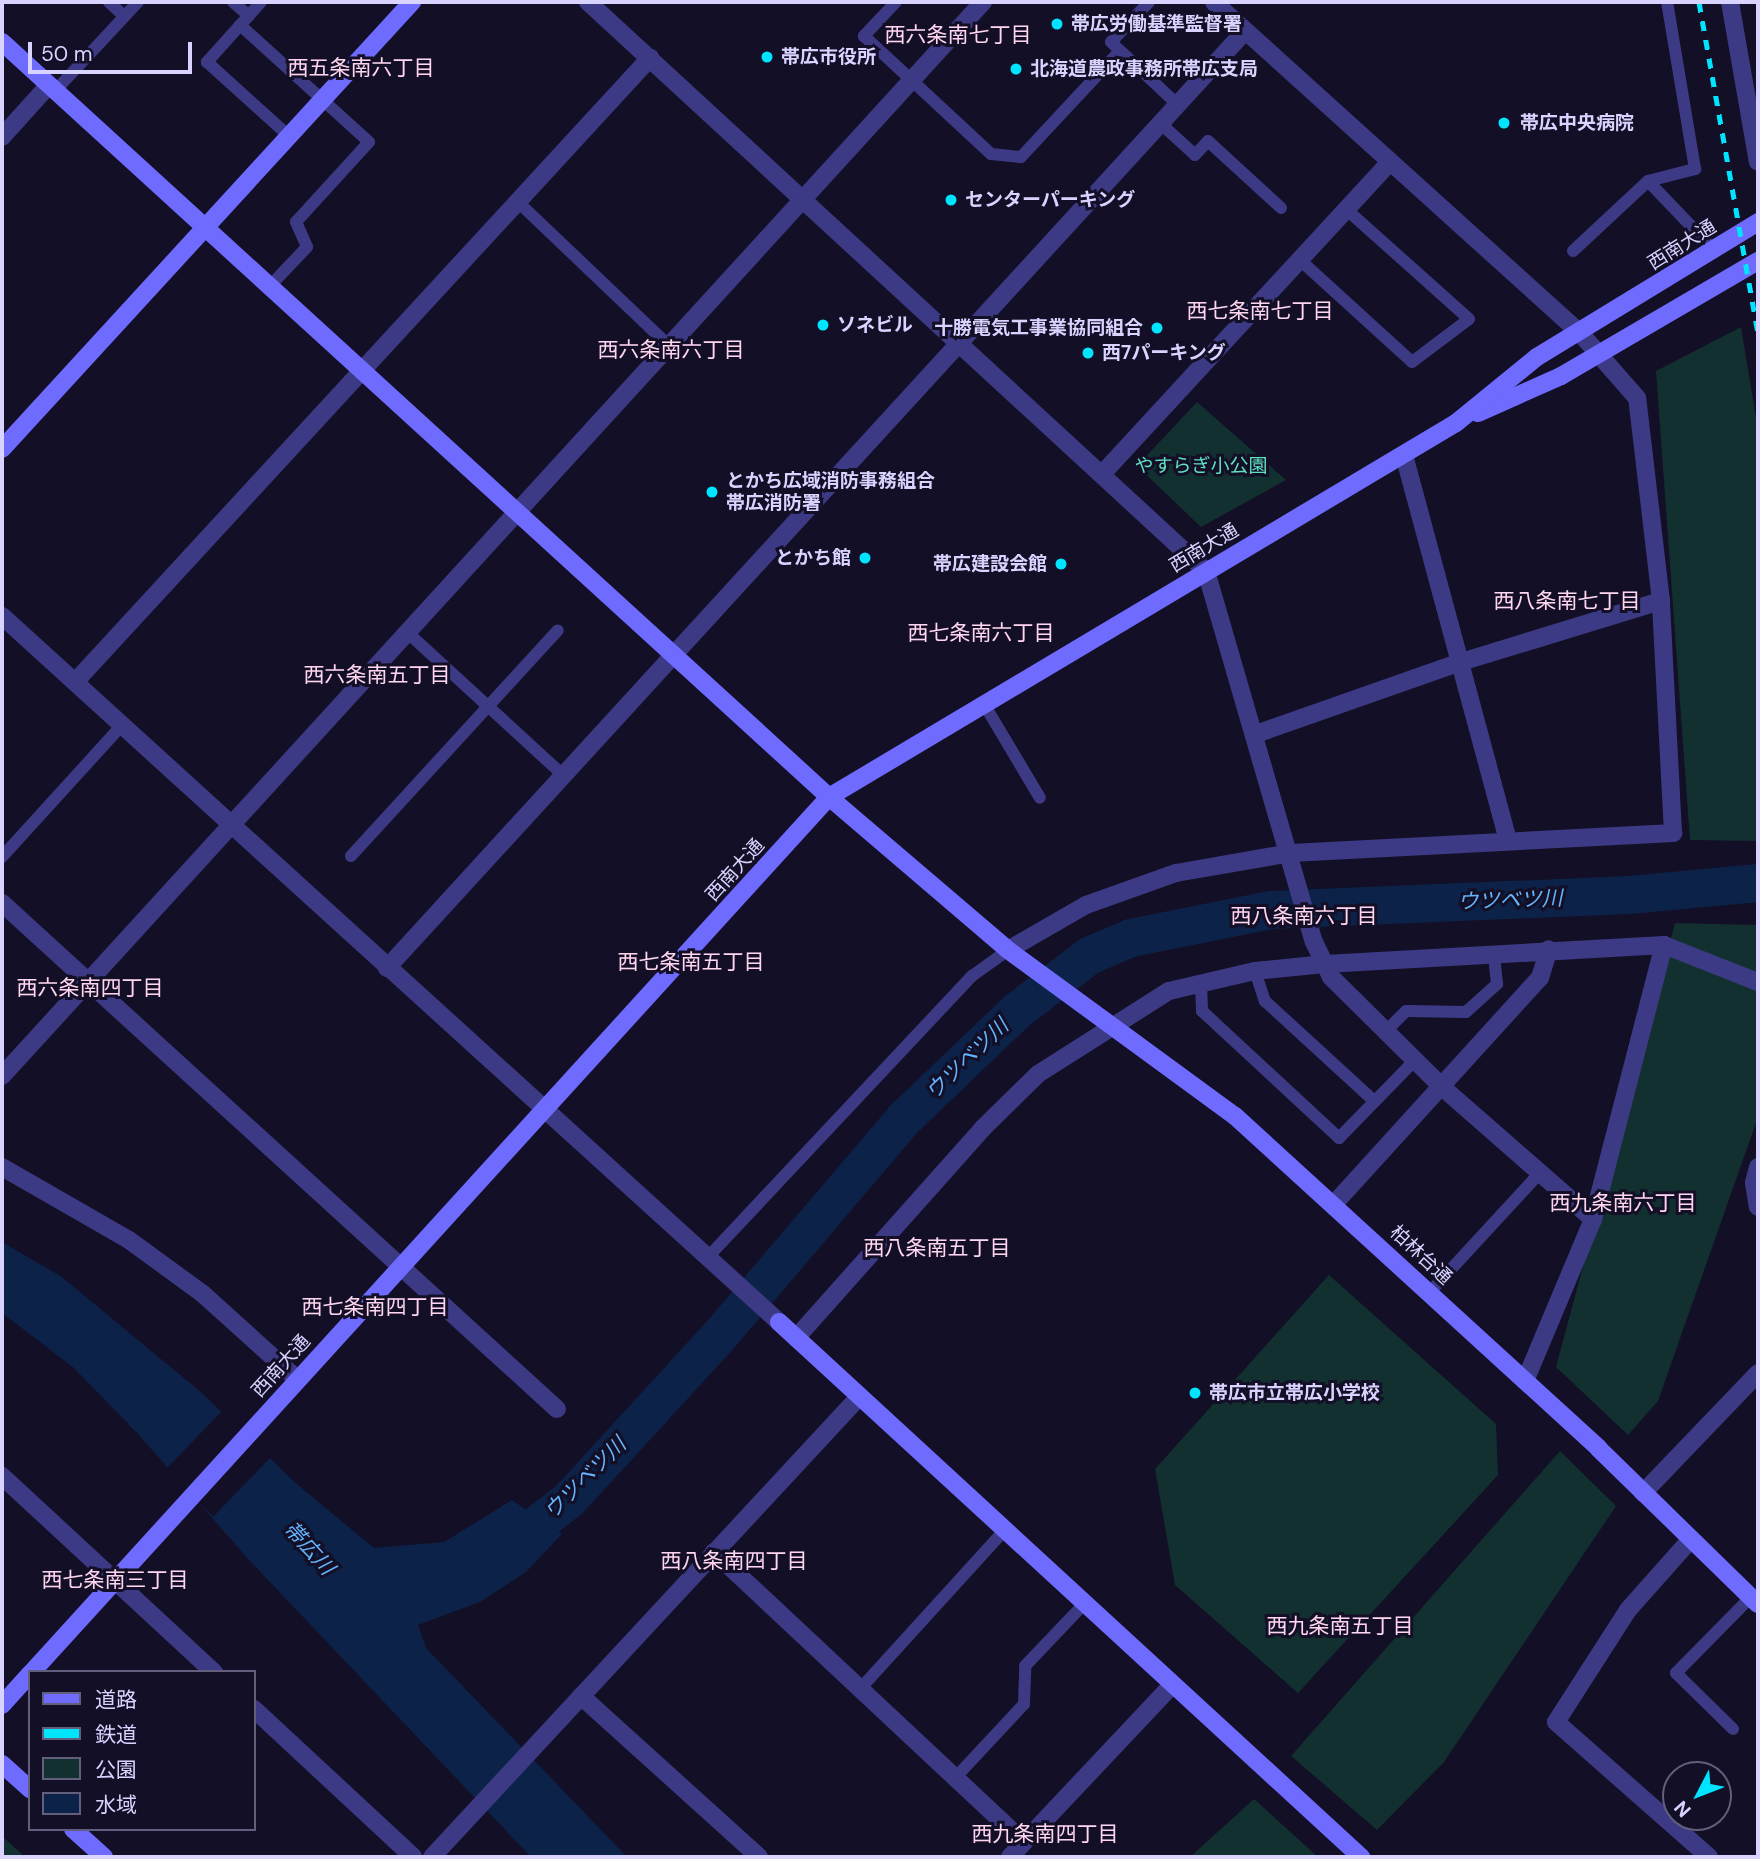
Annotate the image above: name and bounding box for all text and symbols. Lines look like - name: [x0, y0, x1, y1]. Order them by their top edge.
- place label: 帯広労働基準監督署: [1071, 13, 1242, 35]
- marker: 帯広労働基準監督署: [1049, 16, 1065, 32]
- district label: 西六条南七丁目: [885, 22, 1031, 48]
- scale bar: [32, 28, 196, 72]
- text: 50 m: [41, 40, 92, 68]
- place label: 帯広市役所: [781, 46, 876, 68]
- marker: 帯広市役所: [759, 49, 775, 65]
- district label: 西五条南六丁目: [288, 55, 434, 81]
- place label: 北海道農政事務所帯広支局: [1030, 58, 1258, 80]
- marker: 北海道農政事務所帯広支局: [1008, 61, 1024, 77]
- place label: 帯広中央病院: [1520, 112, 1634, 134]
- marker: 帯広中央病院: [1494, 113, 1514, 133]
- place label: センターパーキング: [965, 189, 1136, 211]
- marker: センターパーキング: [943, 192, 959, 208]
- street label: 西南大通: [1644, 215, 1720, 275]
- district label: 西七条南七丁目: [1187, 298, 1333, 324]
- place label: ソネビル: [837, 314, 913, 336]
- marker: ソネビル: [815, 317, 831, 333]
- place label: 十勝電気工事業協同組合: [934, 317, 1143, 339]
- marker: 十勝電気工事業協同組合: [1149, 320, 1165, 336]
- district label: 西六条南六丁目: [598, 337, 744, 363]
- place label: 西7パーキング: [1102, 342, 1226, 364]
- marker: 西7パーキング: [1080, 345, 1096, 361]
- park label: やすらぎ小公園: [1135, 455, 1267, 477]
- place label: とかち広域消防事務組合 帯広消防署: [726, 470, 935, 514]
- marker: とかち広域消防事務組合 帯広消防署: [704, 484, 720, 500]
- street label: 西南大通: [1166, 519, 1242, 577]
- place label: とかち館: [775, 547, 851, 569]
- marker: とかち館: [857, 550, 873, 566]
- place label: 帯広建設会館: [933, 553, 1047, 575]
- marker: 帯広建設会館: [1053, 556, 1069, 572]
- district label: 西八条南七丁目: [1494, 588, 1640, 614]
- district label: 西七条南六丁目: [908, 620, 1054, 646]
- district label: 西六条南五丁目: [304, 662, 450, 688]
- street label: 西南大通: [701, 834, 769, 906]
- water label: ウツベツ川: [1457, 886, 1563, 914]
- district label: 西八条南六丁目: [1231, 903, 1377, 929]
- district label: 西七条南五丁目: [618, 949, 764, 975]
- district label: 西六条南四丁目: [17, 975, 163, 1001]
- water label: ウツベツ川: [920, 1013, 1014, 1105]
- district label: 西九条南六丁目: [1550, 1190, 1696, 1216]
- street label: 柏林台通: [1385, 1221, 1457, 1289]
- district label: 西八条南五丁目: [864, 1235, 1010, 1261]
- district label: 西七条南四丁目: [302, 1294, 448, 1320]
- street label: 西南大通: [247, 1330, 315, 1402]
- place label: 帯広市立帯広小学校: [1209, 1382, 1380, 1404]
- marker: 帯広市立帯広小学校: [1187, 1385, 1203, 1401]
- water label: ウツベツ川: [539, 1432, 631, 1524]
- water label: 帯広川: [279, 1516, 339, 1580]
- district label: 西八条南四丁目: [661, 1548, 807, 1574]
- district label: 西七条南三丁目: [42, 1567, 188, 1593]
- district label: 西九条南五丁目: [1267, 1613, 1413, 1639]
- legend: [28, 1670, 256, 1831]
- text: 道路: [95, 1686, 137, 1714]
- text: 鉄道: [95, 1721, 137, 1749]
- text: 公園: [95, 1756, 137, 1784]
- north arrow: [1662, 1761, 1732, 1831]
- text: 水域: [95, 1791, 137, 1819]
- text: N: [1669, 1796, 1696, 1823]
- district label: 西九条南四丁目: [972, 1821, 1118, 1847]

